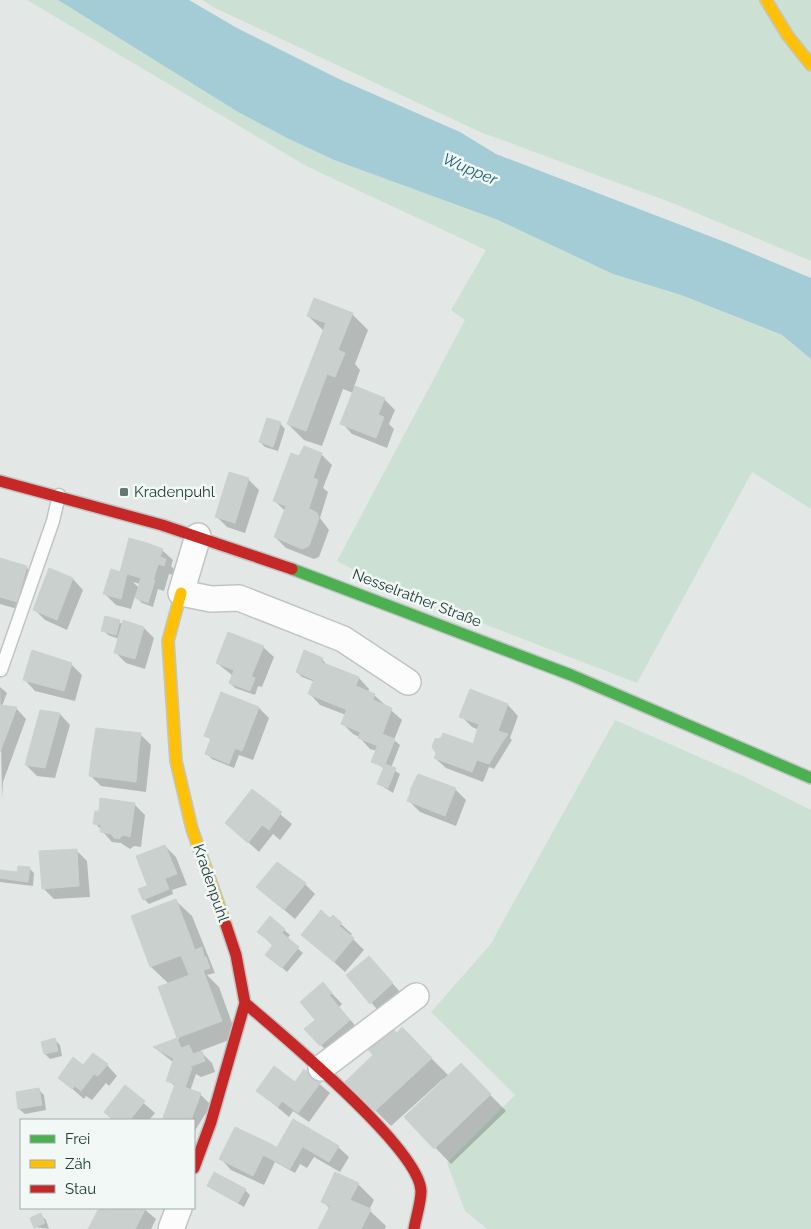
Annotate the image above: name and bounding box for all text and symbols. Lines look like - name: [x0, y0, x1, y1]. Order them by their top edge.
- water label: Wupper: [440, 149, 501, 189]
- place label: Kradenpuhl: [134, 483, 216, 501]
- marker: Kradenpuhl: [118, 486, 130, 498]
- street label: Nesselrather Straße: [350, 565, 484, 631]
- street label: Kradenpuhl: [189, 842, 233, 925]
- legend: [20, 1119, 195, 1209]
- text: Frei: [65, 1130, 90, 1148]
- text: Zäh: [65, 1155, 91, 1173]
- text: Stau: [65, 1180, 96, 1198]

